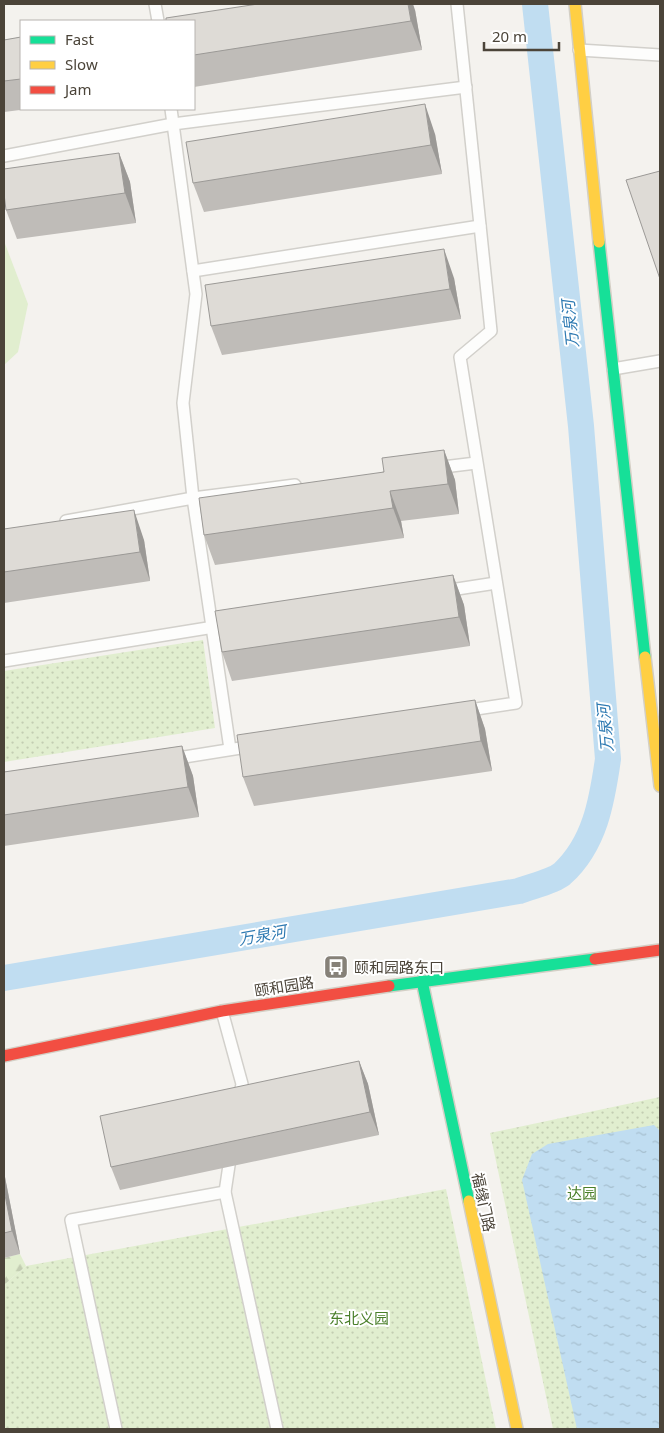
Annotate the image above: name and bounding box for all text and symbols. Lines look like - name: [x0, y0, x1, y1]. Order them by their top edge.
- legend: [20, 20, 195, 110]
- scale bar: [484, 20, 559, 52]
- text: 20 m: [492, 26, 527, 46]
- text: Fast: [65, 29, 94, 49]
- text: Slow: [65, 54, 98, 74]
- text: Jam: [63, 79, 92, 99]
- water label: 万泉河: [556, 296, 583, 349]
- water label: 万泉河: [592, 700, 618, 753]
- water label: 万泉河: [236, 919, 290, 950]
- bus stop icon: 颐和园路东口: [323, 954, 349, 980]
- place label: 颐和园路东口: [354, 957, 444, 977]
- street label: 颐和园路: [253, 971, 315, 1001]
- street label: 福缘门路: [468, 1171, 500, 1233]
- park label: 达园: [567, 1183, 597, 1203]
- park label: 东北义园: [329, 1308, 389, 1328]

